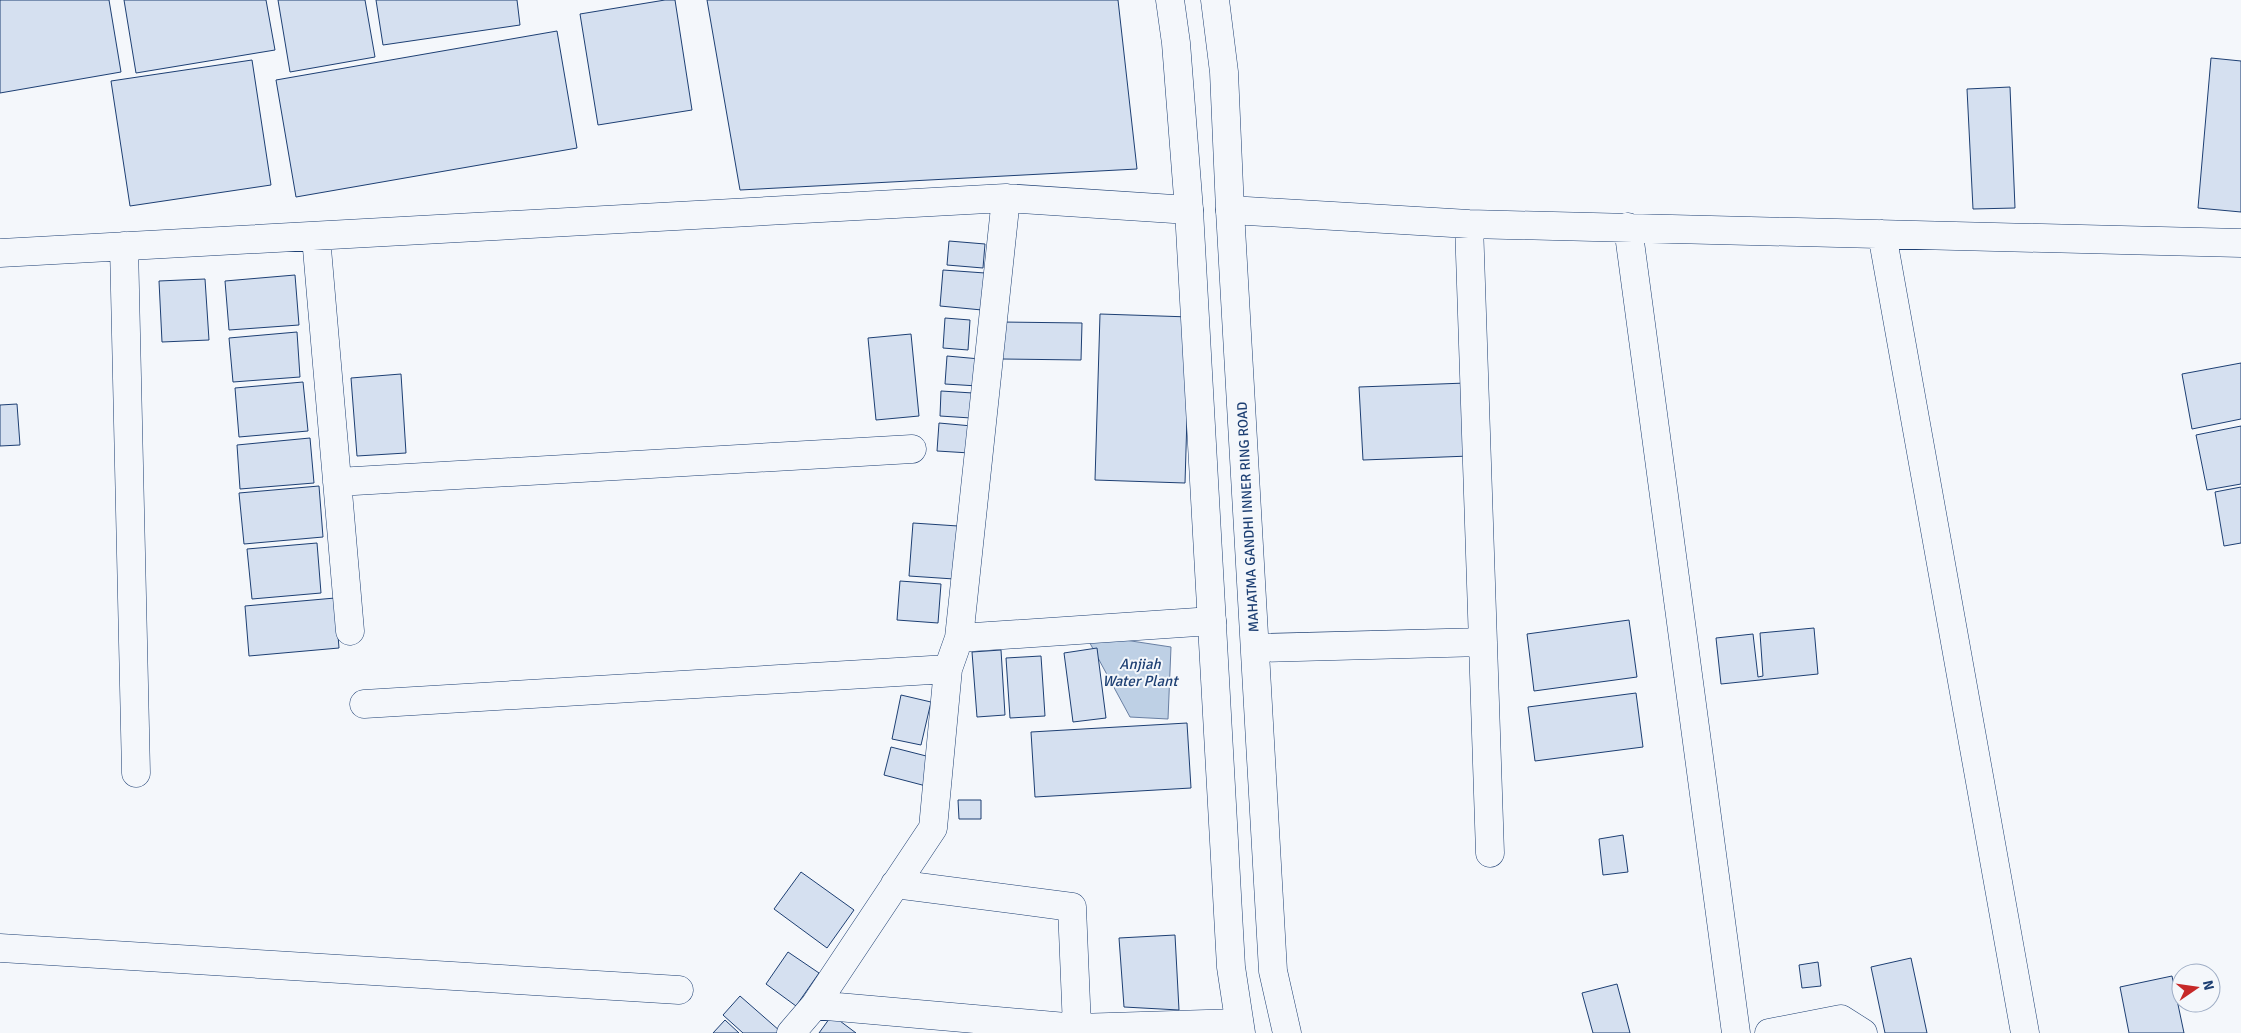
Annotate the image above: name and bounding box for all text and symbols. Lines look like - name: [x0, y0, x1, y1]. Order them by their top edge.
- street label: MAHATMA GANDHI INNER RING ROAD: [1233, 401, 1263, 633]
- water label: Anjiah Water Plant: [1102, 655, 1179, 690]
- north arrow: [2171, 963, 2221, 1013]
- text: N: [2199, 979, 2218, 992]

